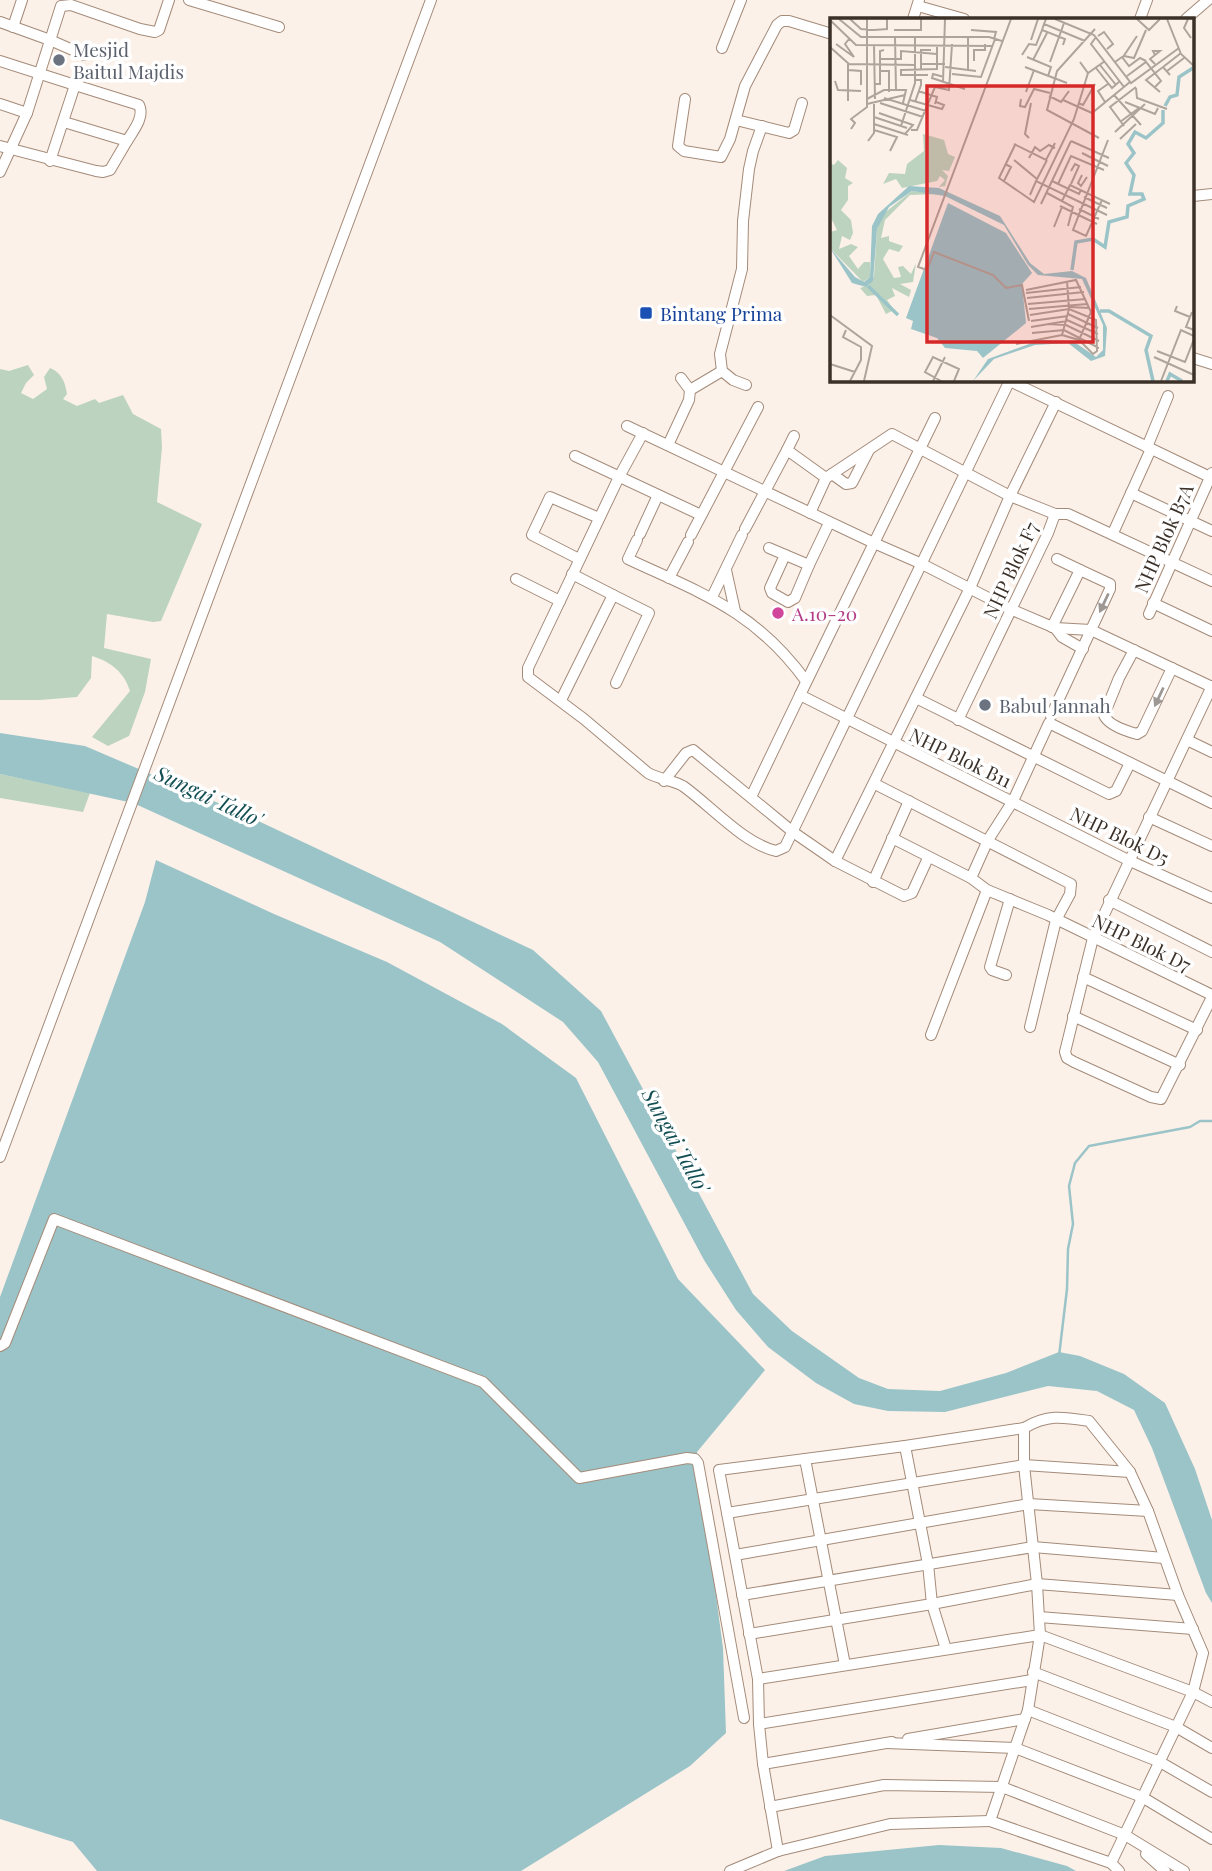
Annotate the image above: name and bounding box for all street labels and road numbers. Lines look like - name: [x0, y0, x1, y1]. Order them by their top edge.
- street label: NHP Blok B7A: [1127, 478, 1199, 597]
- street label: NHP Blok F7: [976, 517, 1044, 623]
- street label: NHP Blok B11: [905, 721, 1017, 793]
- street label: NHP Blok D5: [1066, 800, 1174, 870]
- street label: NHP Blok D7: [1088, 907, 1196, 977]

